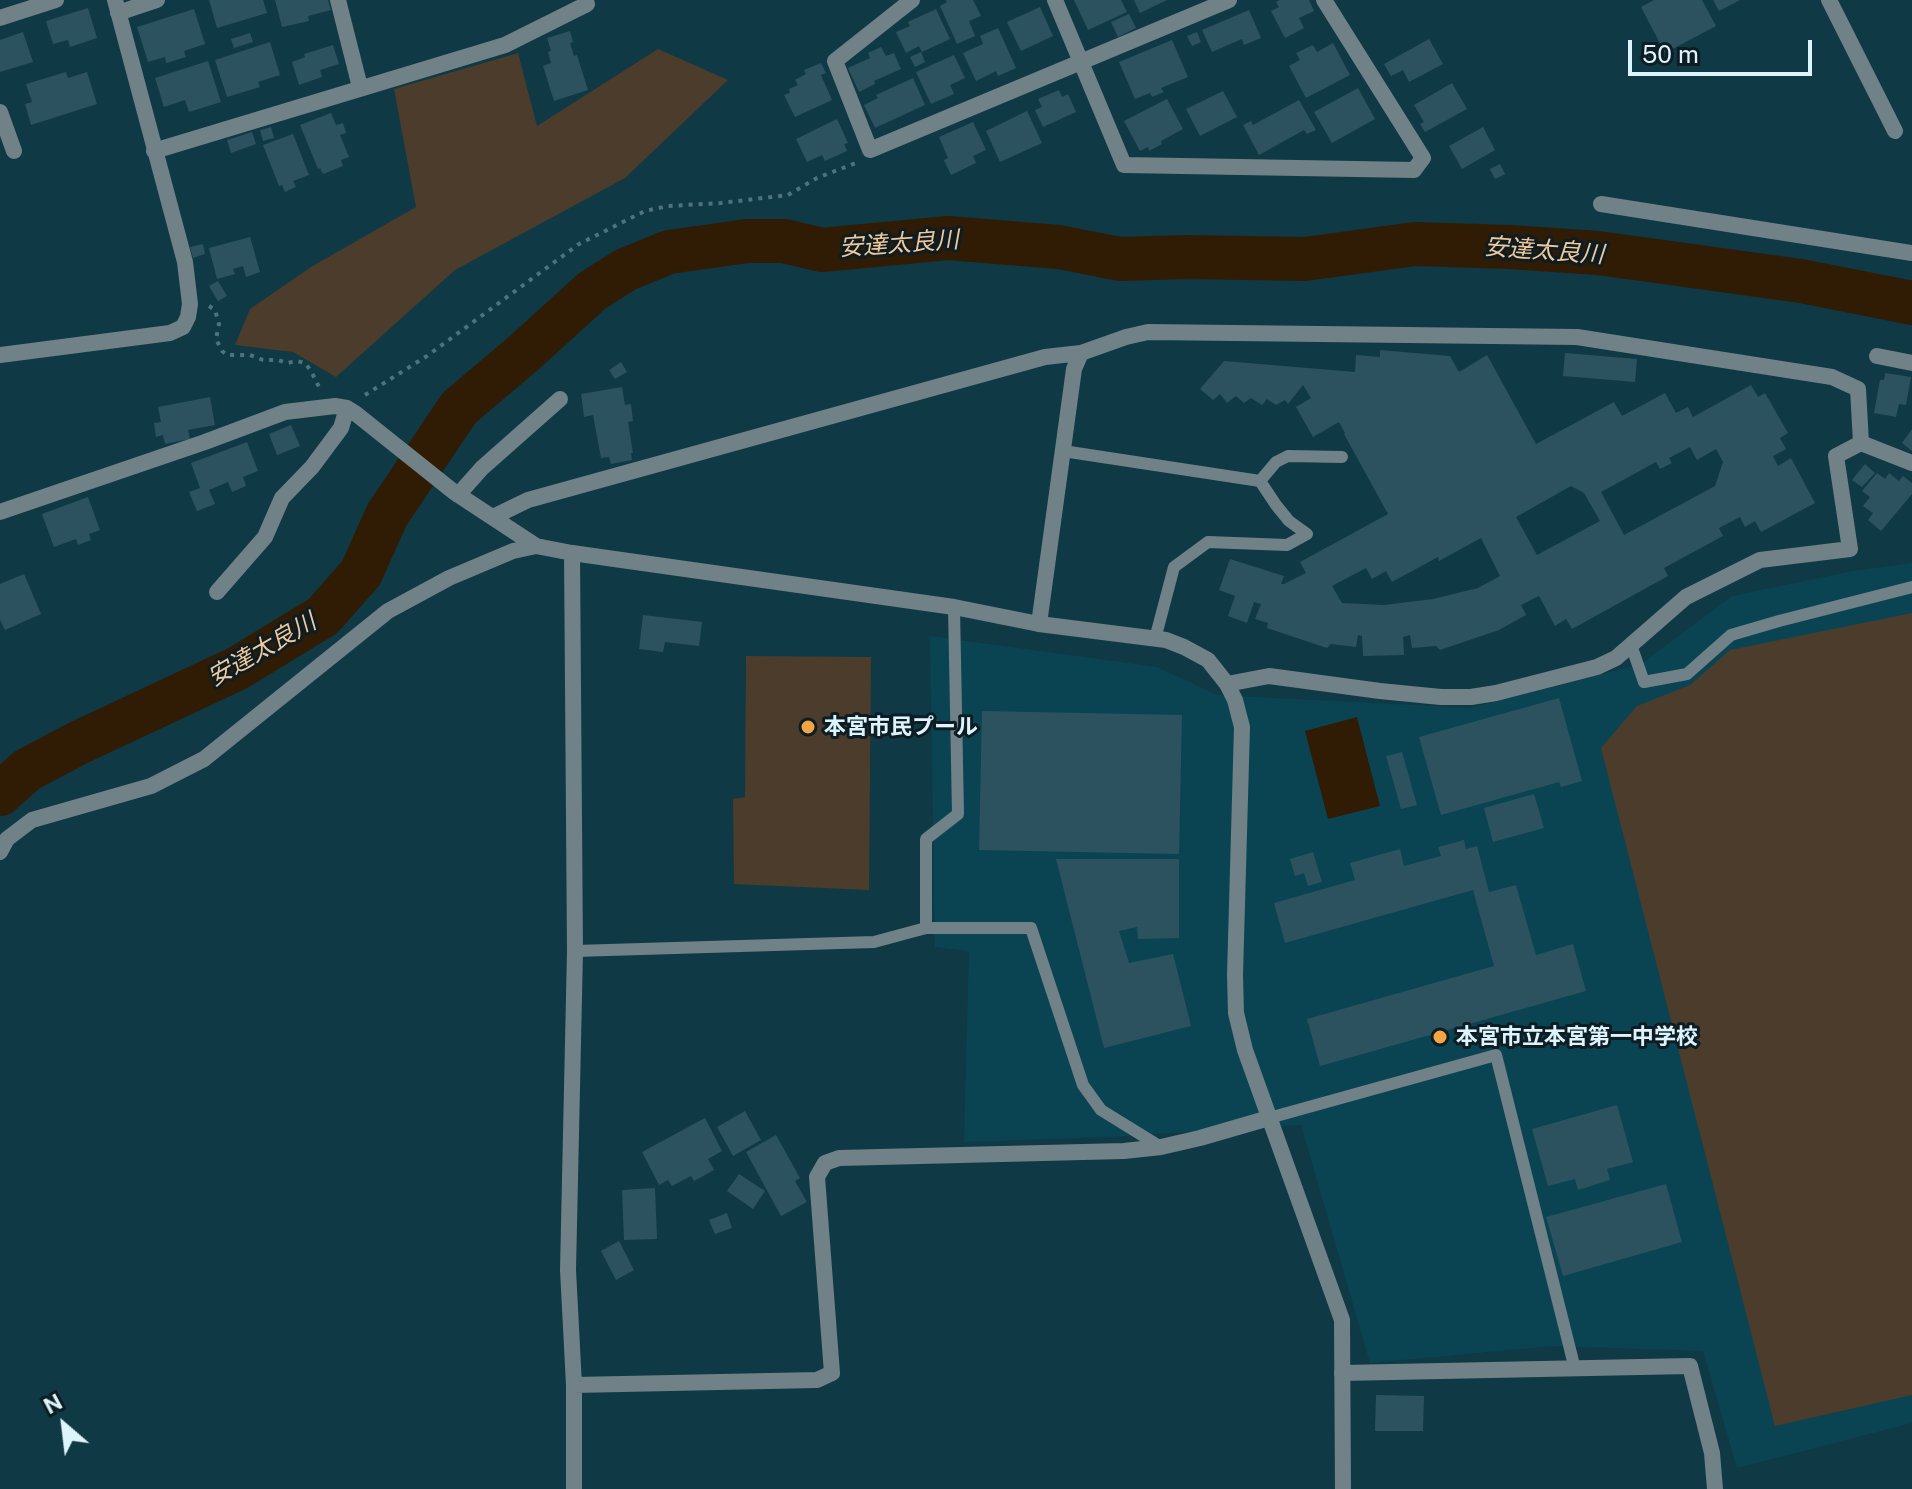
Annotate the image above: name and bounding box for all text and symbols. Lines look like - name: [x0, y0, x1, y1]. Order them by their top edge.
- scale bar: [1632, 24, 1816, 74]
- text: 50 m: [1642, 40, 1699, 68]
- water label: 安達太良川: [838, 225, 960, 263]
- water label: 安達太良川: [1483, 232, 1605, 270]
- water label: 安達太良川: [203, 608, 321, 692]
- place label: 本宮市民プール: [824, 714, 978, 740]
- marker: 本宮市民プール: [799, 718, 817, 736]
- place label: 本宮市立本宮第一中学校: [1456, 1024, 1698, 1050]
- marker: 本宮市立本宮第一中学校: [1431, 1028, 1449, 1046]
- north arrow: [24, 1385, 104, 1465]
- text: N: [39, 1388, 66, 1419]

